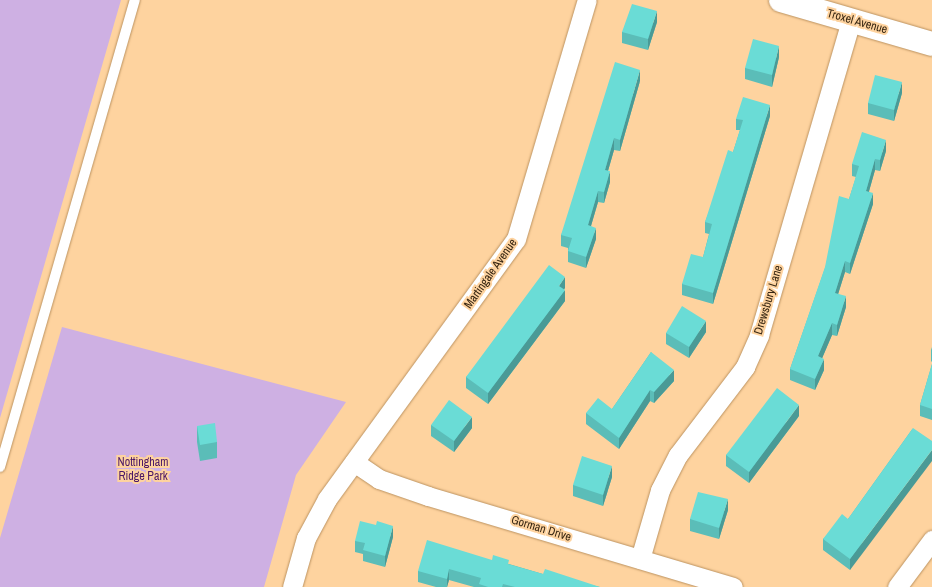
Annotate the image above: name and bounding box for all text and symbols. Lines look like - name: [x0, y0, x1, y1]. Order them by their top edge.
- street label: Troxel Avenue: [825, 6, 889, 38]
- street label: Martingale Avenue: [461, 236, 521, 312]
- street label: Drewsbury Lane: [752, 264, 786, 336]
- park label: Nottingham Ridge Park: [118, 456, 168, 484]
- street label: Gorman Drive: [509, 513, 573, 545]

